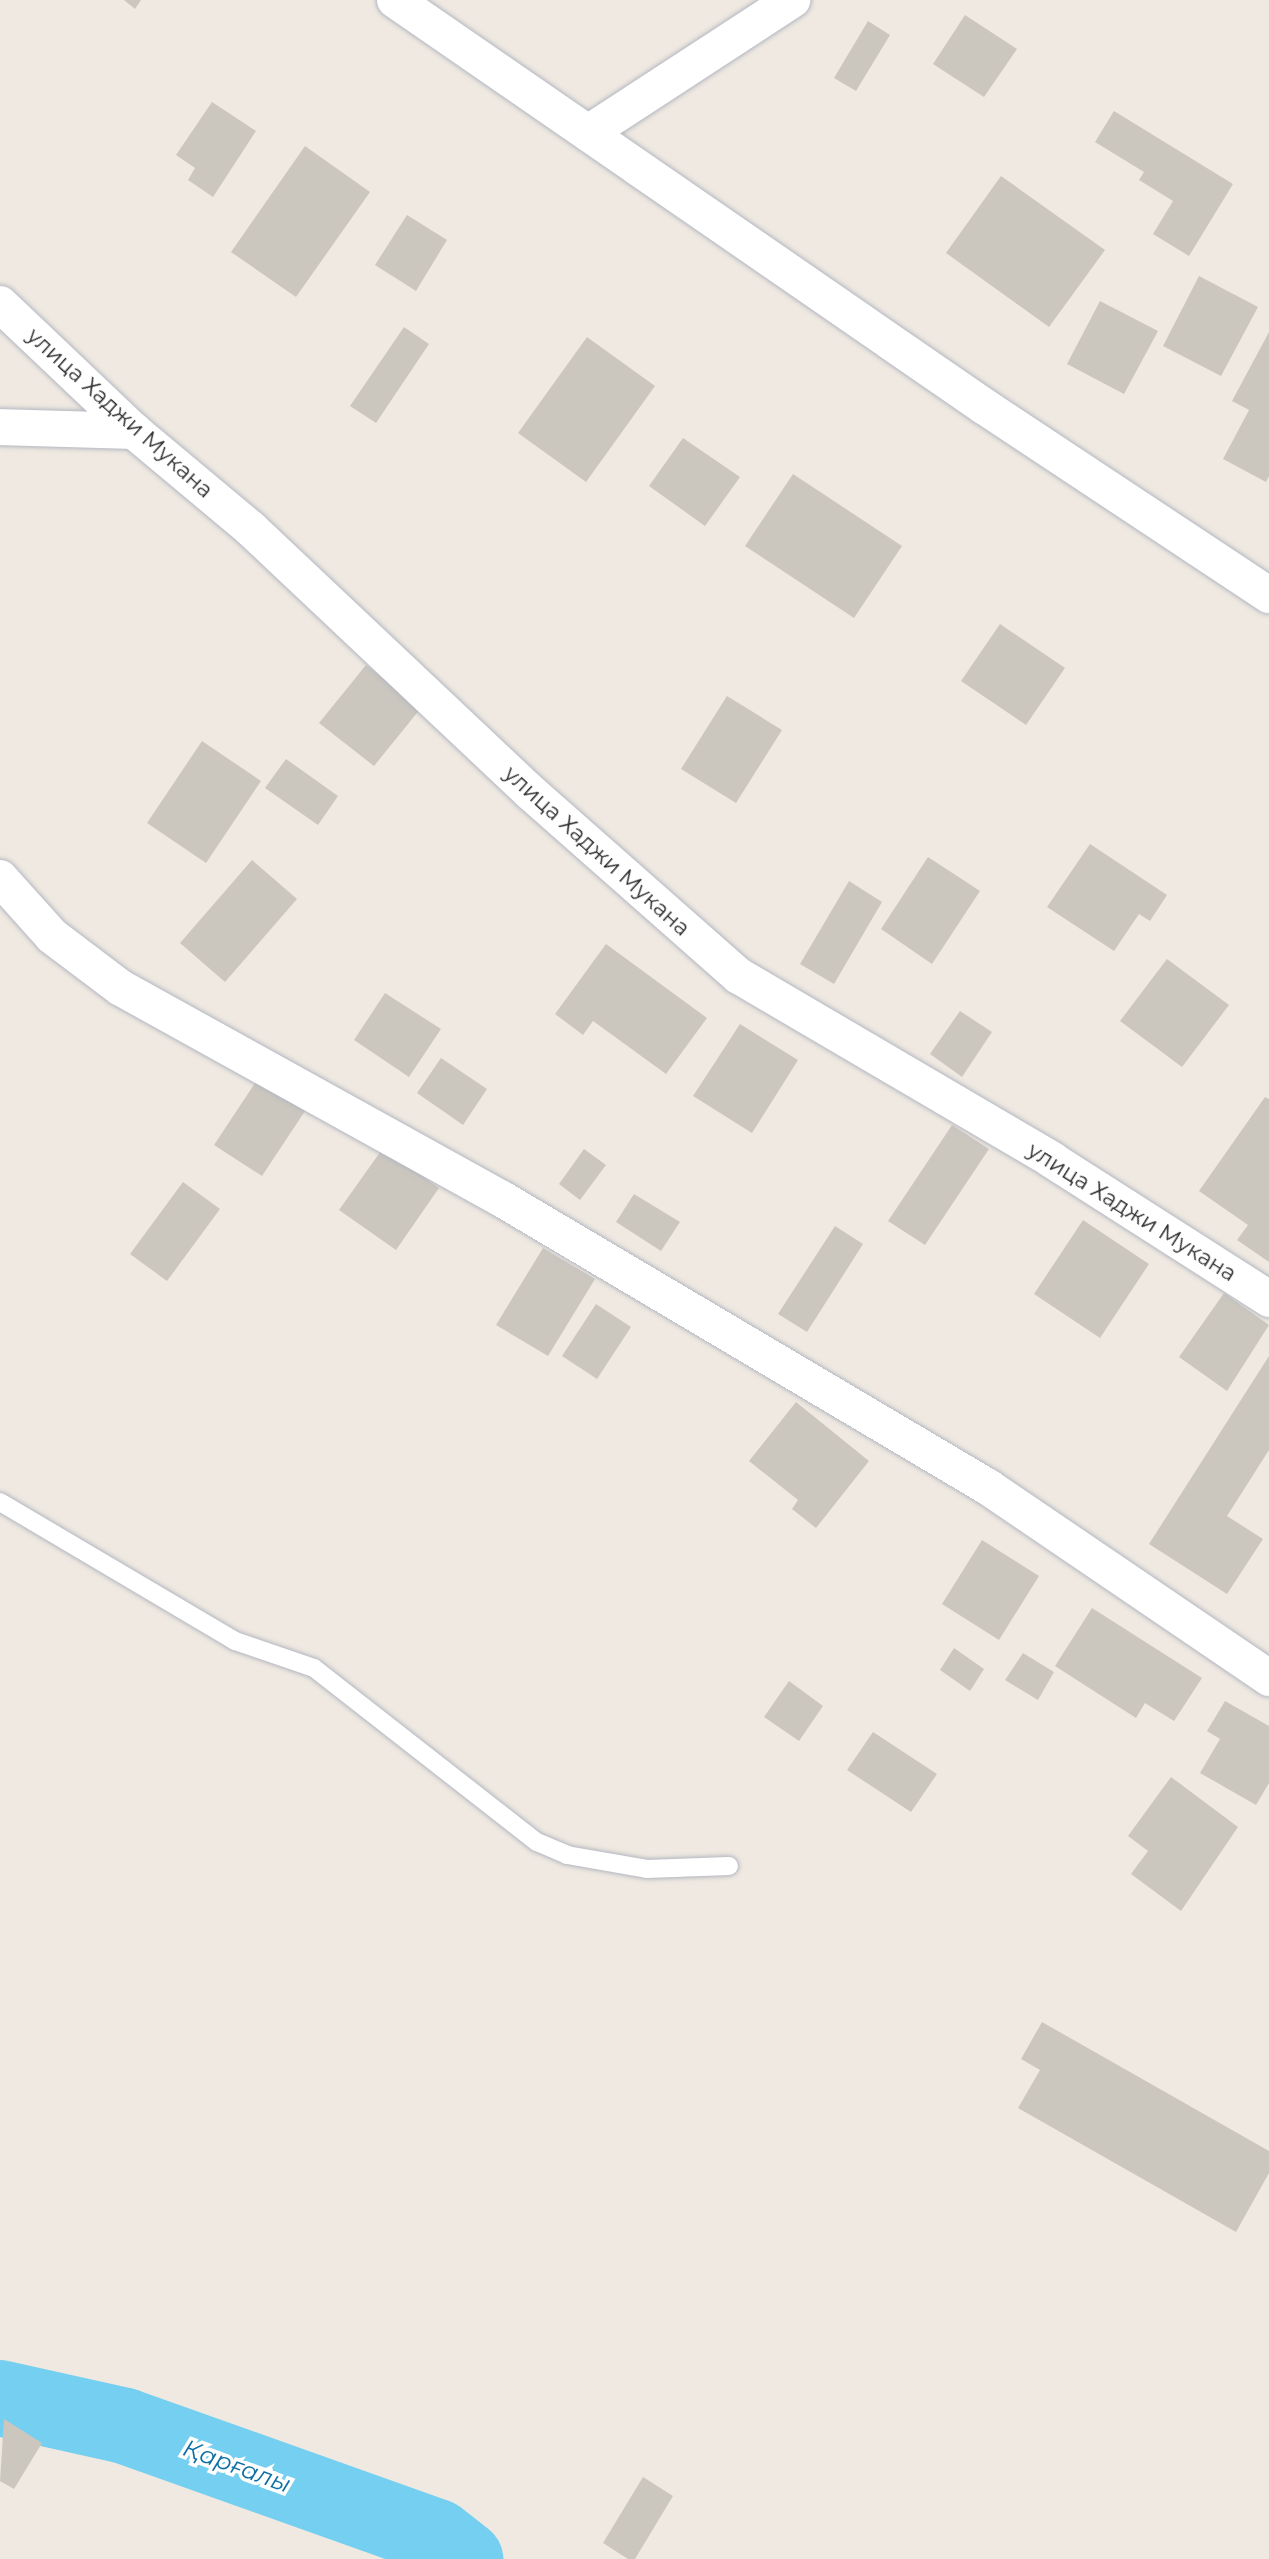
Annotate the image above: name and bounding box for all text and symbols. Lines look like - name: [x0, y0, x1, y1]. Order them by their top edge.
- street label: улица Хаджи Мукана: [22, 323, 218, 503]
- street label: улица Хаджи Мукана: [499, 761, 695, 941]
- street label: улица Хаджи Мукана: [1023, 1137, 1241, 1287]
- water label: Қарғалы: [179, 2433, 295, 2499]

